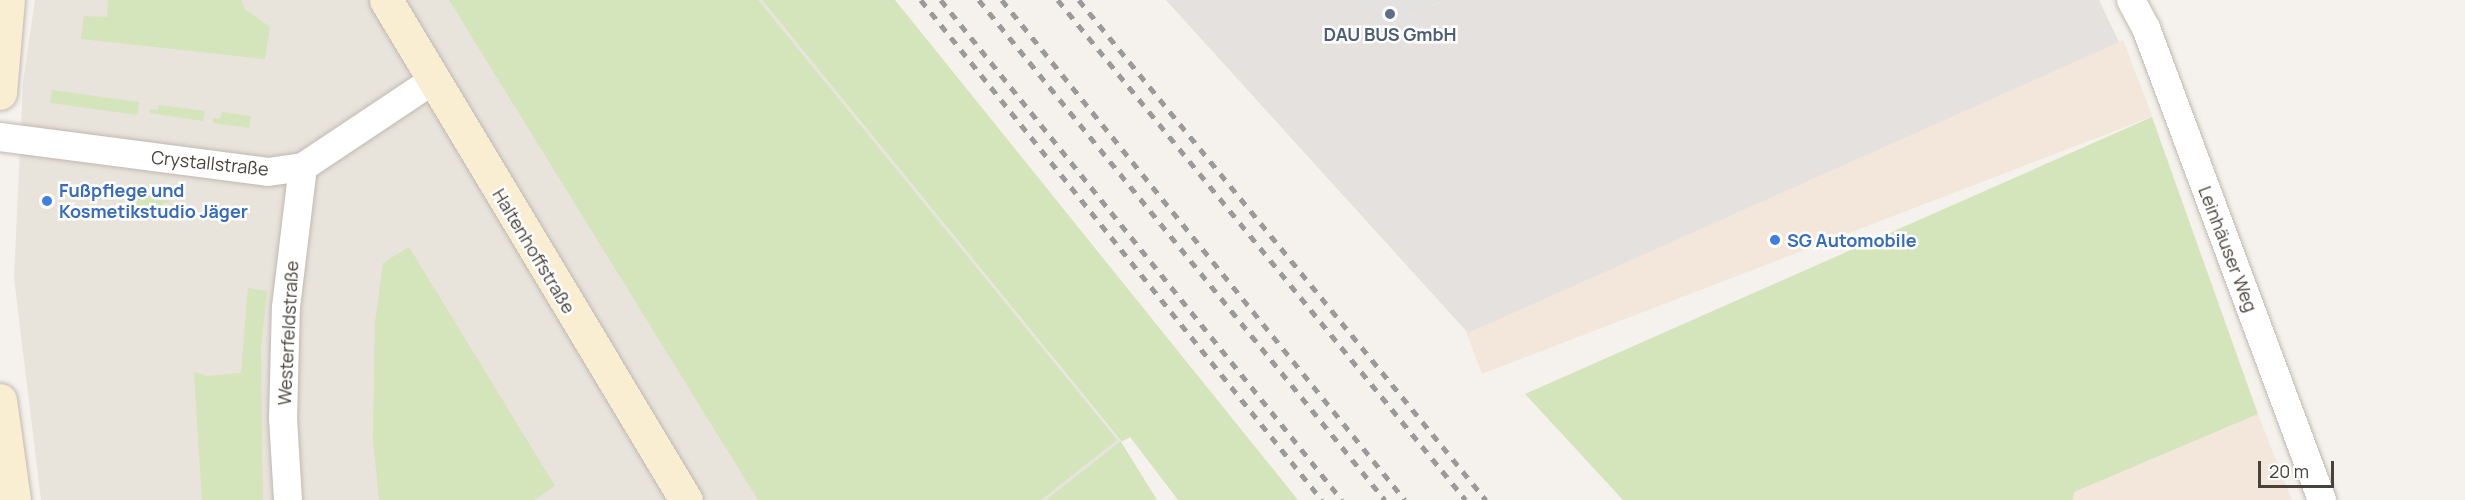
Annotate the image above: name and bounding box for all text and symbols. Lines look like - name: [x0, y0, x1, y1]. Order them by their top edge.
- marker: DAU BUS GmbH: [1383, 7, 1397, 21]
- place label: DAU BUS GmbH: [1323, 23, 1457, 45]
- street label: Crystallstraße: [150, 146, 270, 180]
- place label: Fußpflege und Kosmetikstudio Jäger: [59, 180, 248, 222]
- street label: Leinhäuser Weg: [2194, 183, 2262, 315]
- street label: Haltenhoffstraße: [488, 185, 580, 317]
- marker: Fußpflege und Kosmetikstudio Jäger: [40, 194, 54, 208]
- place label: SG Automobile: [1787, 229, 1917, 251]
- marker: SG Automobile: [1768, 233, 1782, 247]
- street label: Westerfeldstraße: [273, 260, 303, 406]
- scale bar: [2261, 449, 2338, 487]
- text: 20 m: [2269, 459, 2309, 483]

